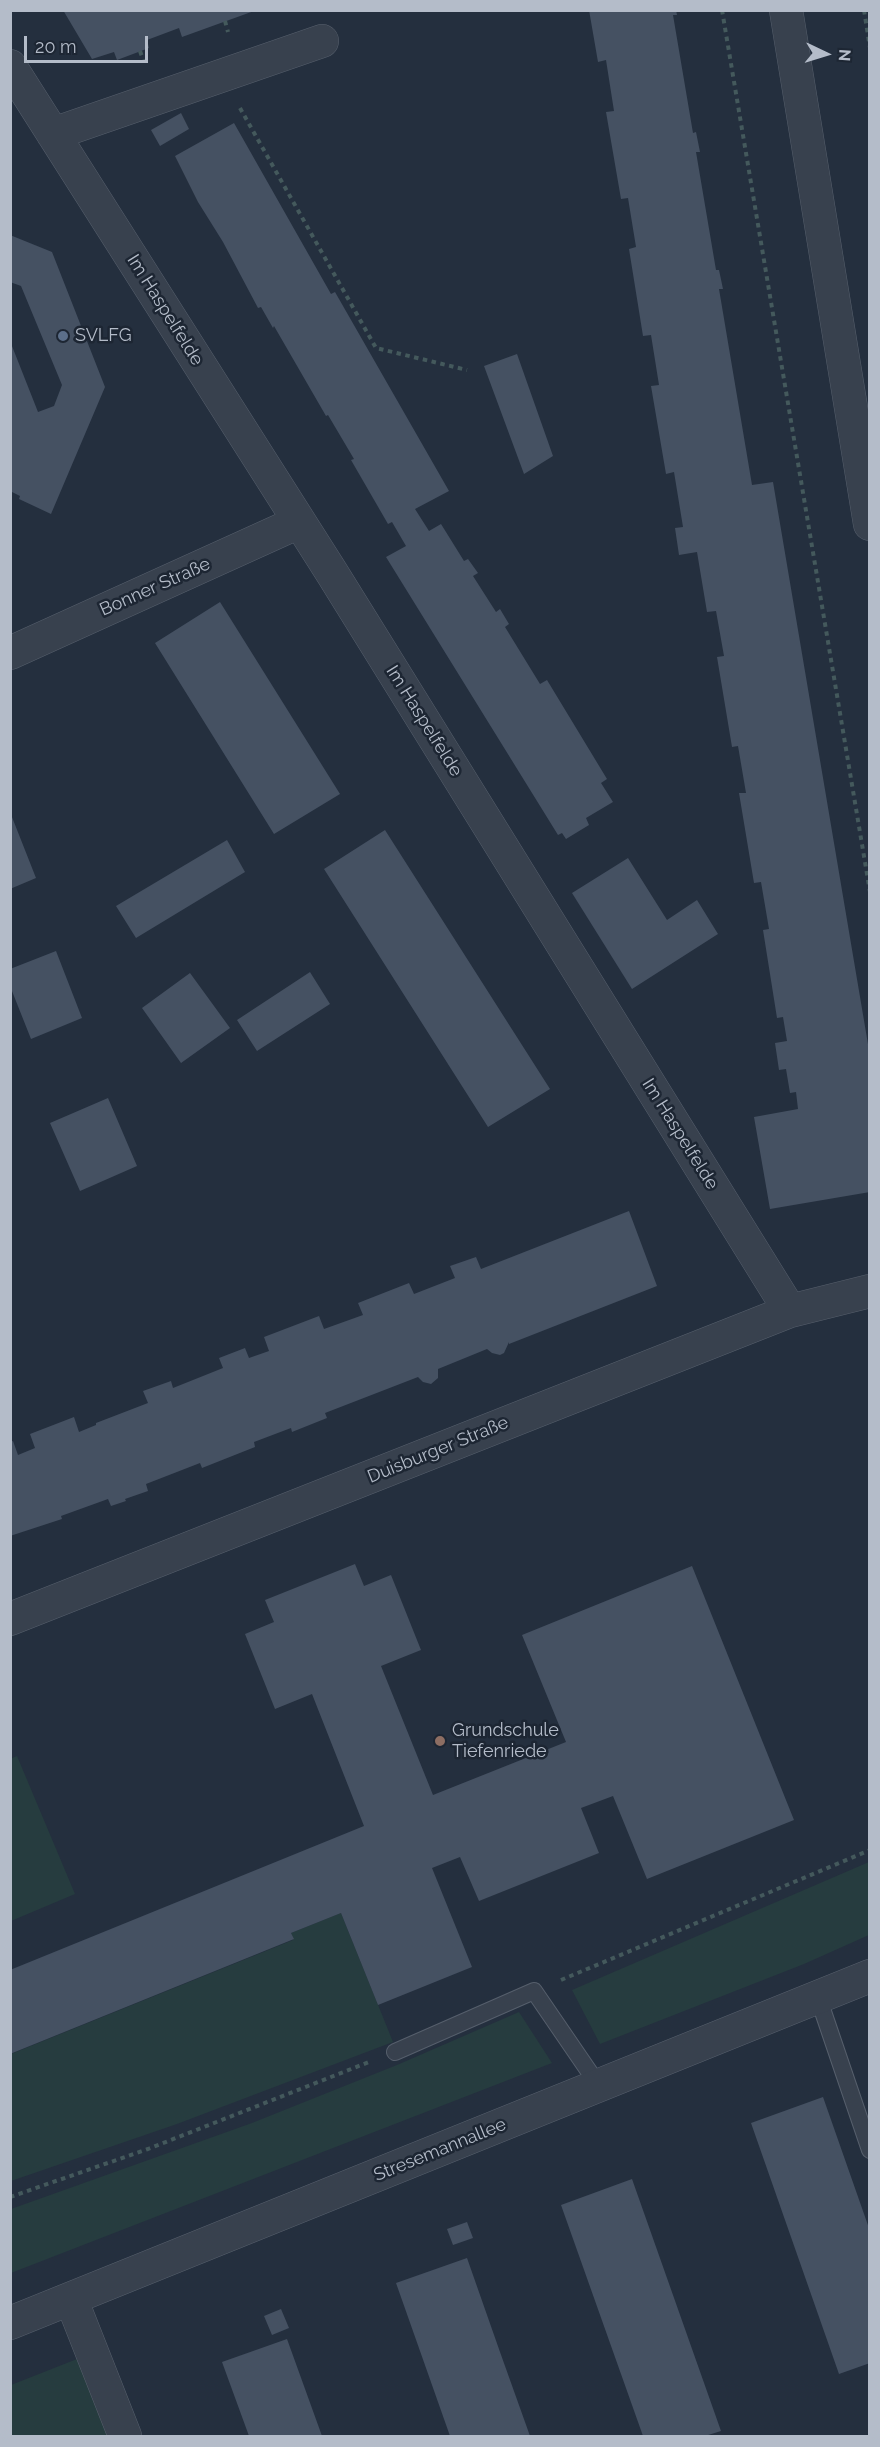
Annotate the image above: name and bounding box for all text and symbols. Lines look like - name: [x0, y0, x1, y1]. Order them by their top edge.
- scale bar: [27, 24, 152, 62]
- north arrow: [796, 24, 856, 84]
- text: 20 m: [35, 36, 77, 57]
- text: N: [835, 49, 854, 62]
- street label: Im Haspelfelde: [122, 251, 208, 369]
- place label: SVLFG: [75, 325, 132, 347]
- marker: SVLFG: [56, 329, 70, 343]
- street label: Bonner Straße: [96, 553, 214, 621]
- street label: Im Haspelfelde: [381, 662, 467, 780]
- street label: Im Haspelfelde: [637, 1075, 723, 1193]
- street label: Duisburger Straße: [364, 1412, 512, 1488]
- place label: Grundschule Tiefenriede: [452, 1720, 559, 1762]
- marker: Grundschule Tiefenriede: [433, 1734, 447, 1748]
- street label: Stresemannallee: [371, 2114, 509, 2186]

